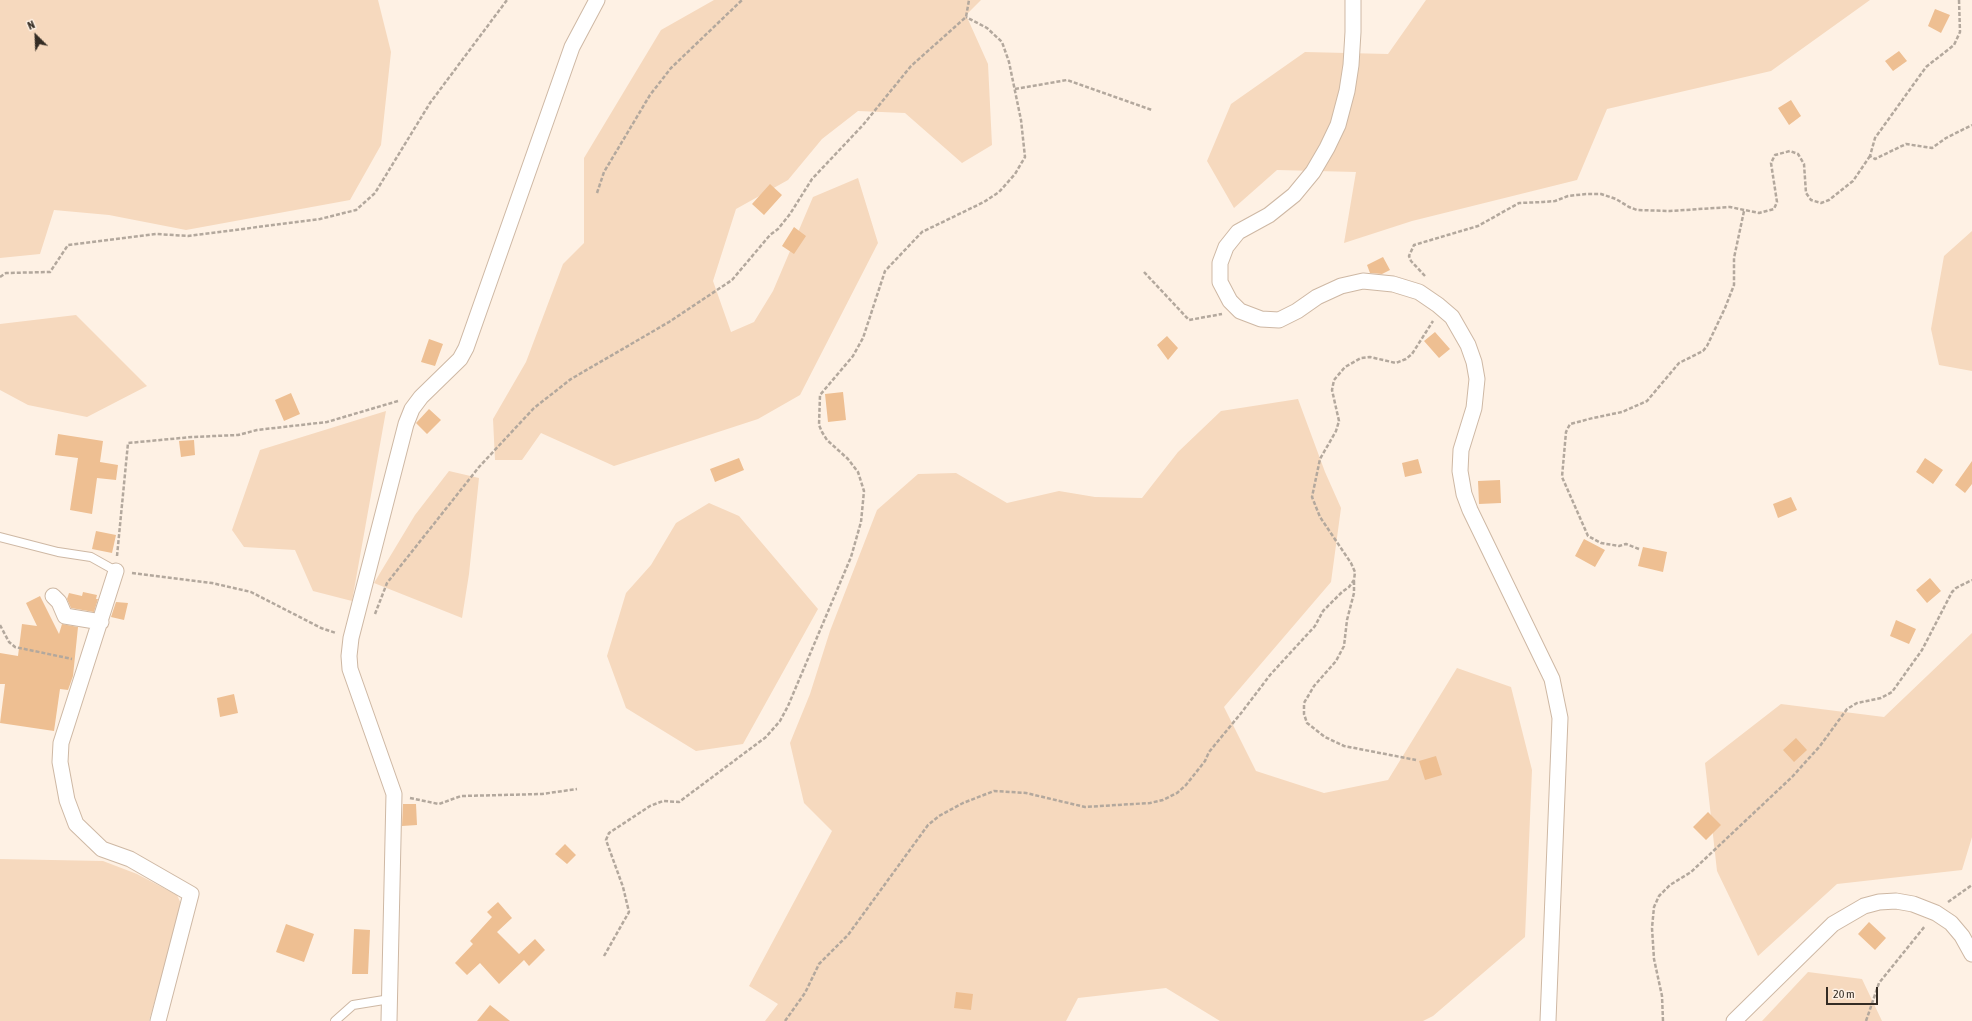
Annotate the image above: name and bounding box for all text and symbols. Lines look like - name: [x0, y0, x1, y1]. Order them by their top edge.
- north arrow: [16, 16, 56, 56]
- text: N: [26, 18, 37, 32]
- scale bar: [1828, 979, 1880, 1005]
- text: 20 m: [1833, 987, 1855, 1001]

